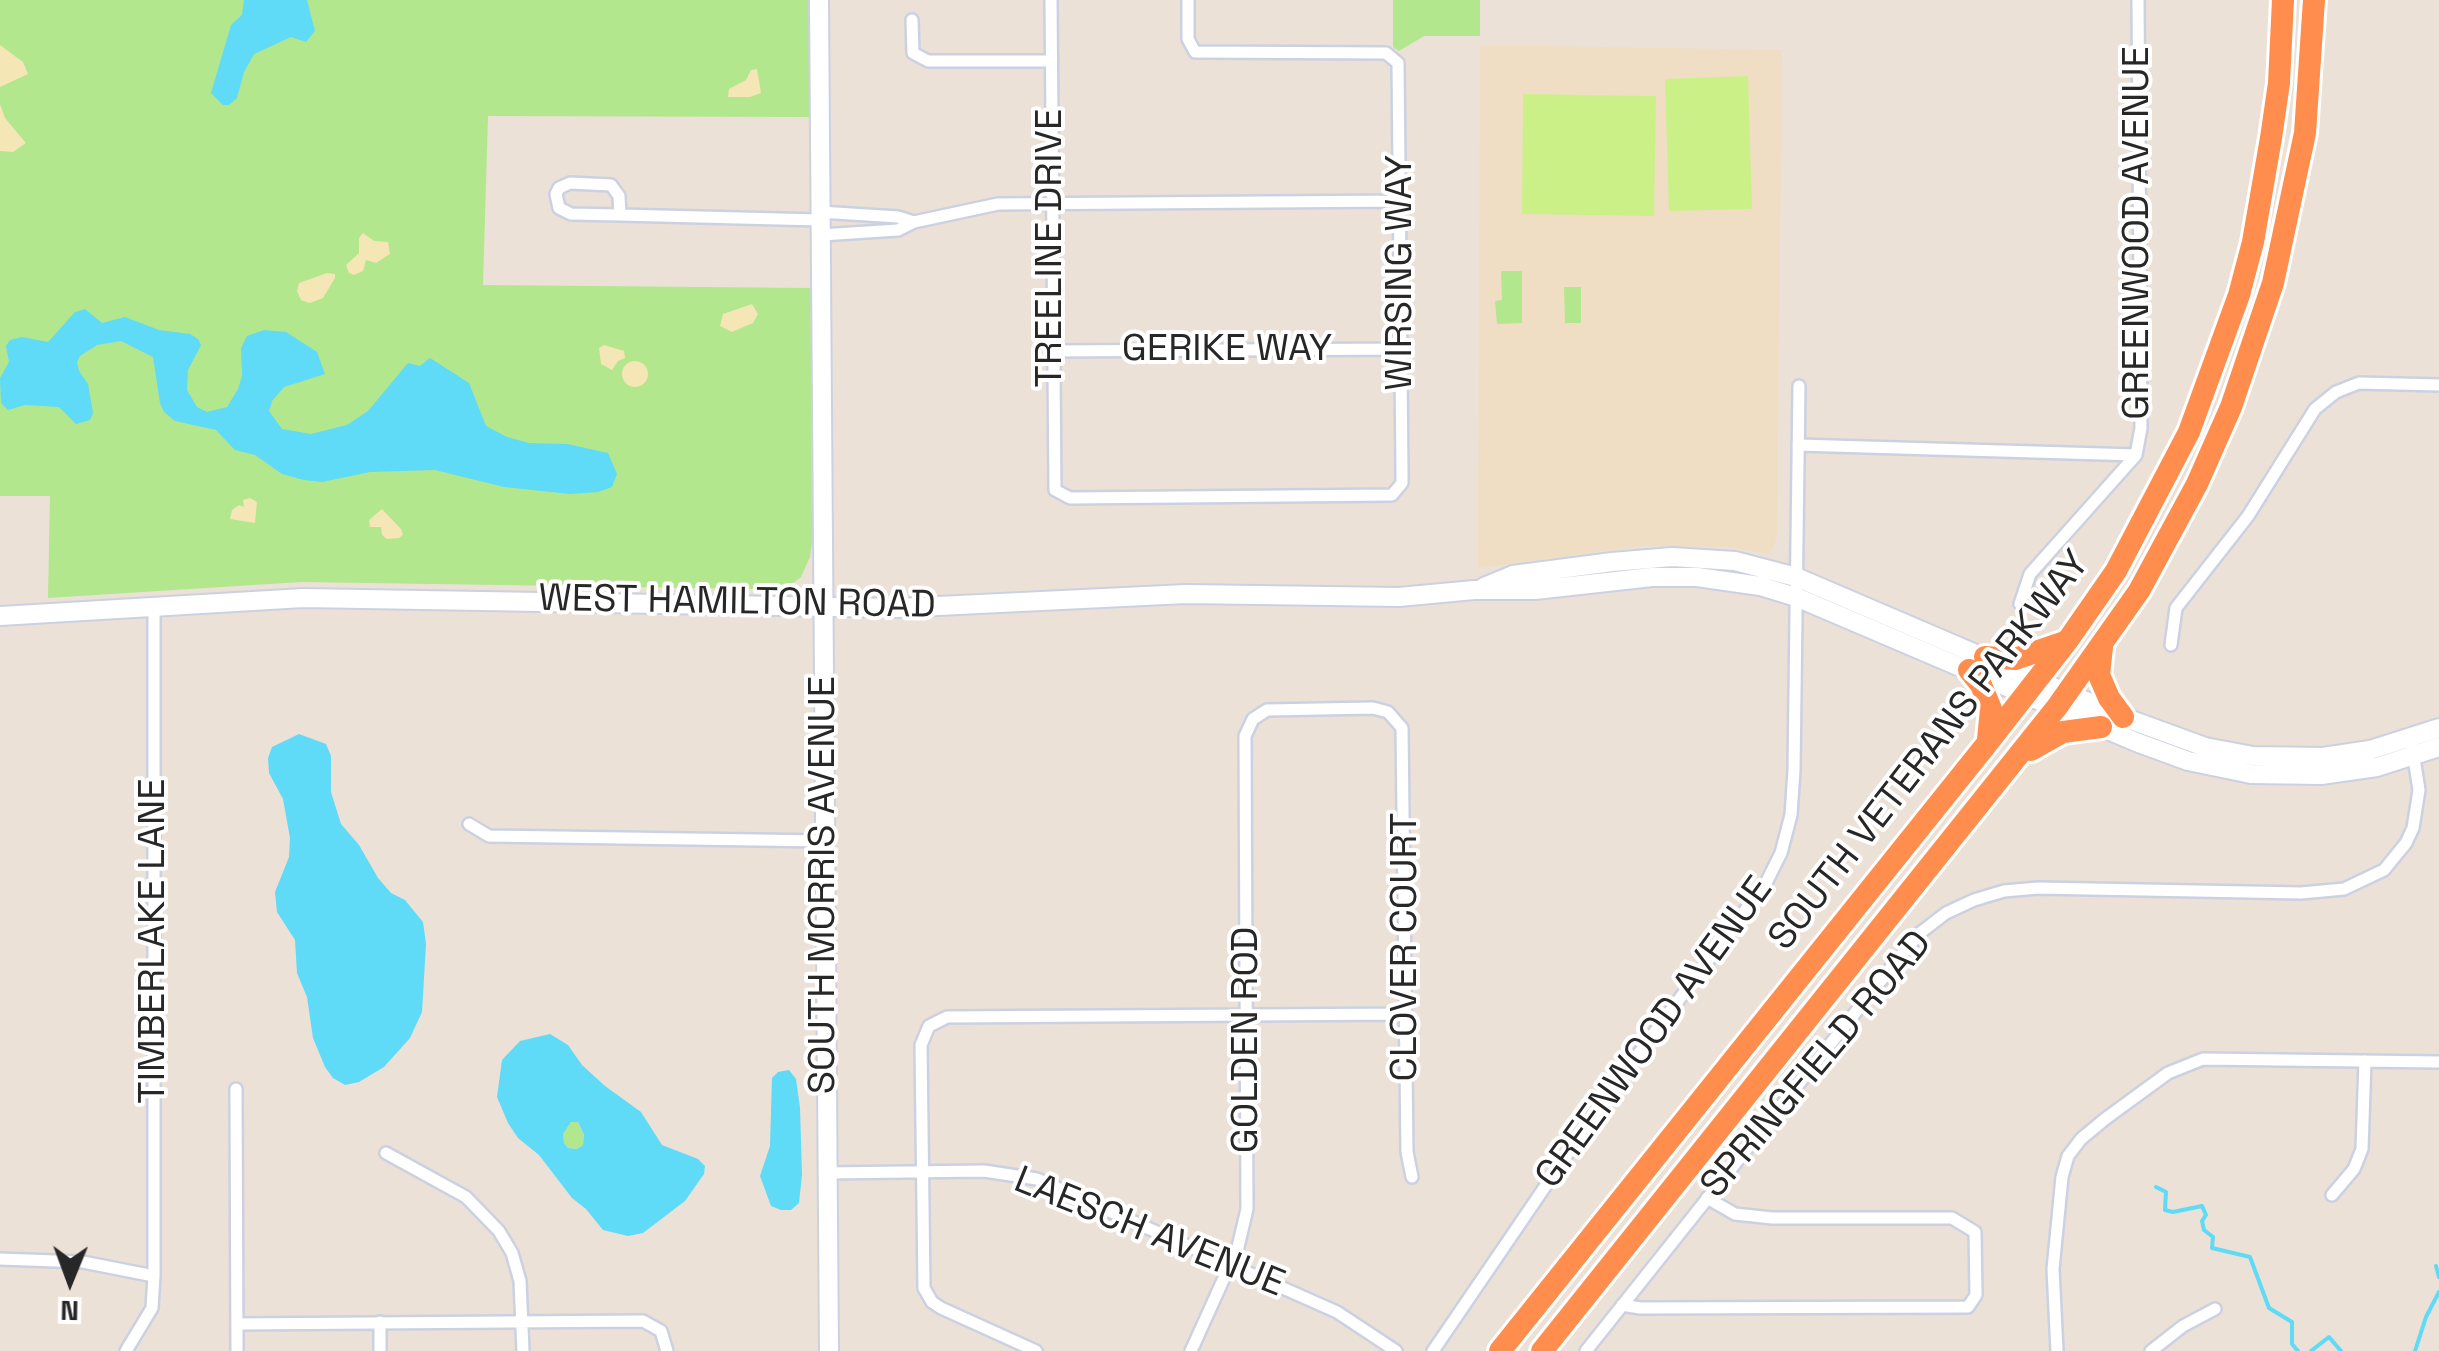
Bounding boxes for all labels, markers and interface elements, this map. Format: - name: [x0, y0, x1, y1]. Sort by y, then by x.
- street label: GREENWOOD AVENUE: [2115, 46, 2161, 420]
- street label: TREELINE DRIVE: [1028, 109, 1074, 387]
- street label: WIRSING WAY: [1378, 155, 1424, 391]
- street label: GERIKE WAY: [1122, 327, 1332, 373]
- street label: SOUTH VETERANS PARKWAY: [1760, 542, 2100, 960]
- street label: WEST HAMILTON ROAD: [538, 577, 936, 629]
- street label: SOUTH MORRIS AVENUE: [801, 676, 847, 1094]
- street label: TIMBERLAKE LANE: [131, 778, 177, 1104]
- street label: CLOVER COURT: [1383, 813, 1429, 1081]
- street label: GREENWOOD AVENUE: [1527, 868, 1783, 1198]
- street label: SPRINGFIELD ROAD: [1692, 922, 1942, 1208]
- street label: GOLDEN ROD: [1224, 927, 1270, 1153]
- street label: LAESCH AVENUE: [1007, 1158, 1291, 1308]
- north arrow: [20, 1231, 120, 1331]
- text: N: [60, 1293, 79, 1329]

